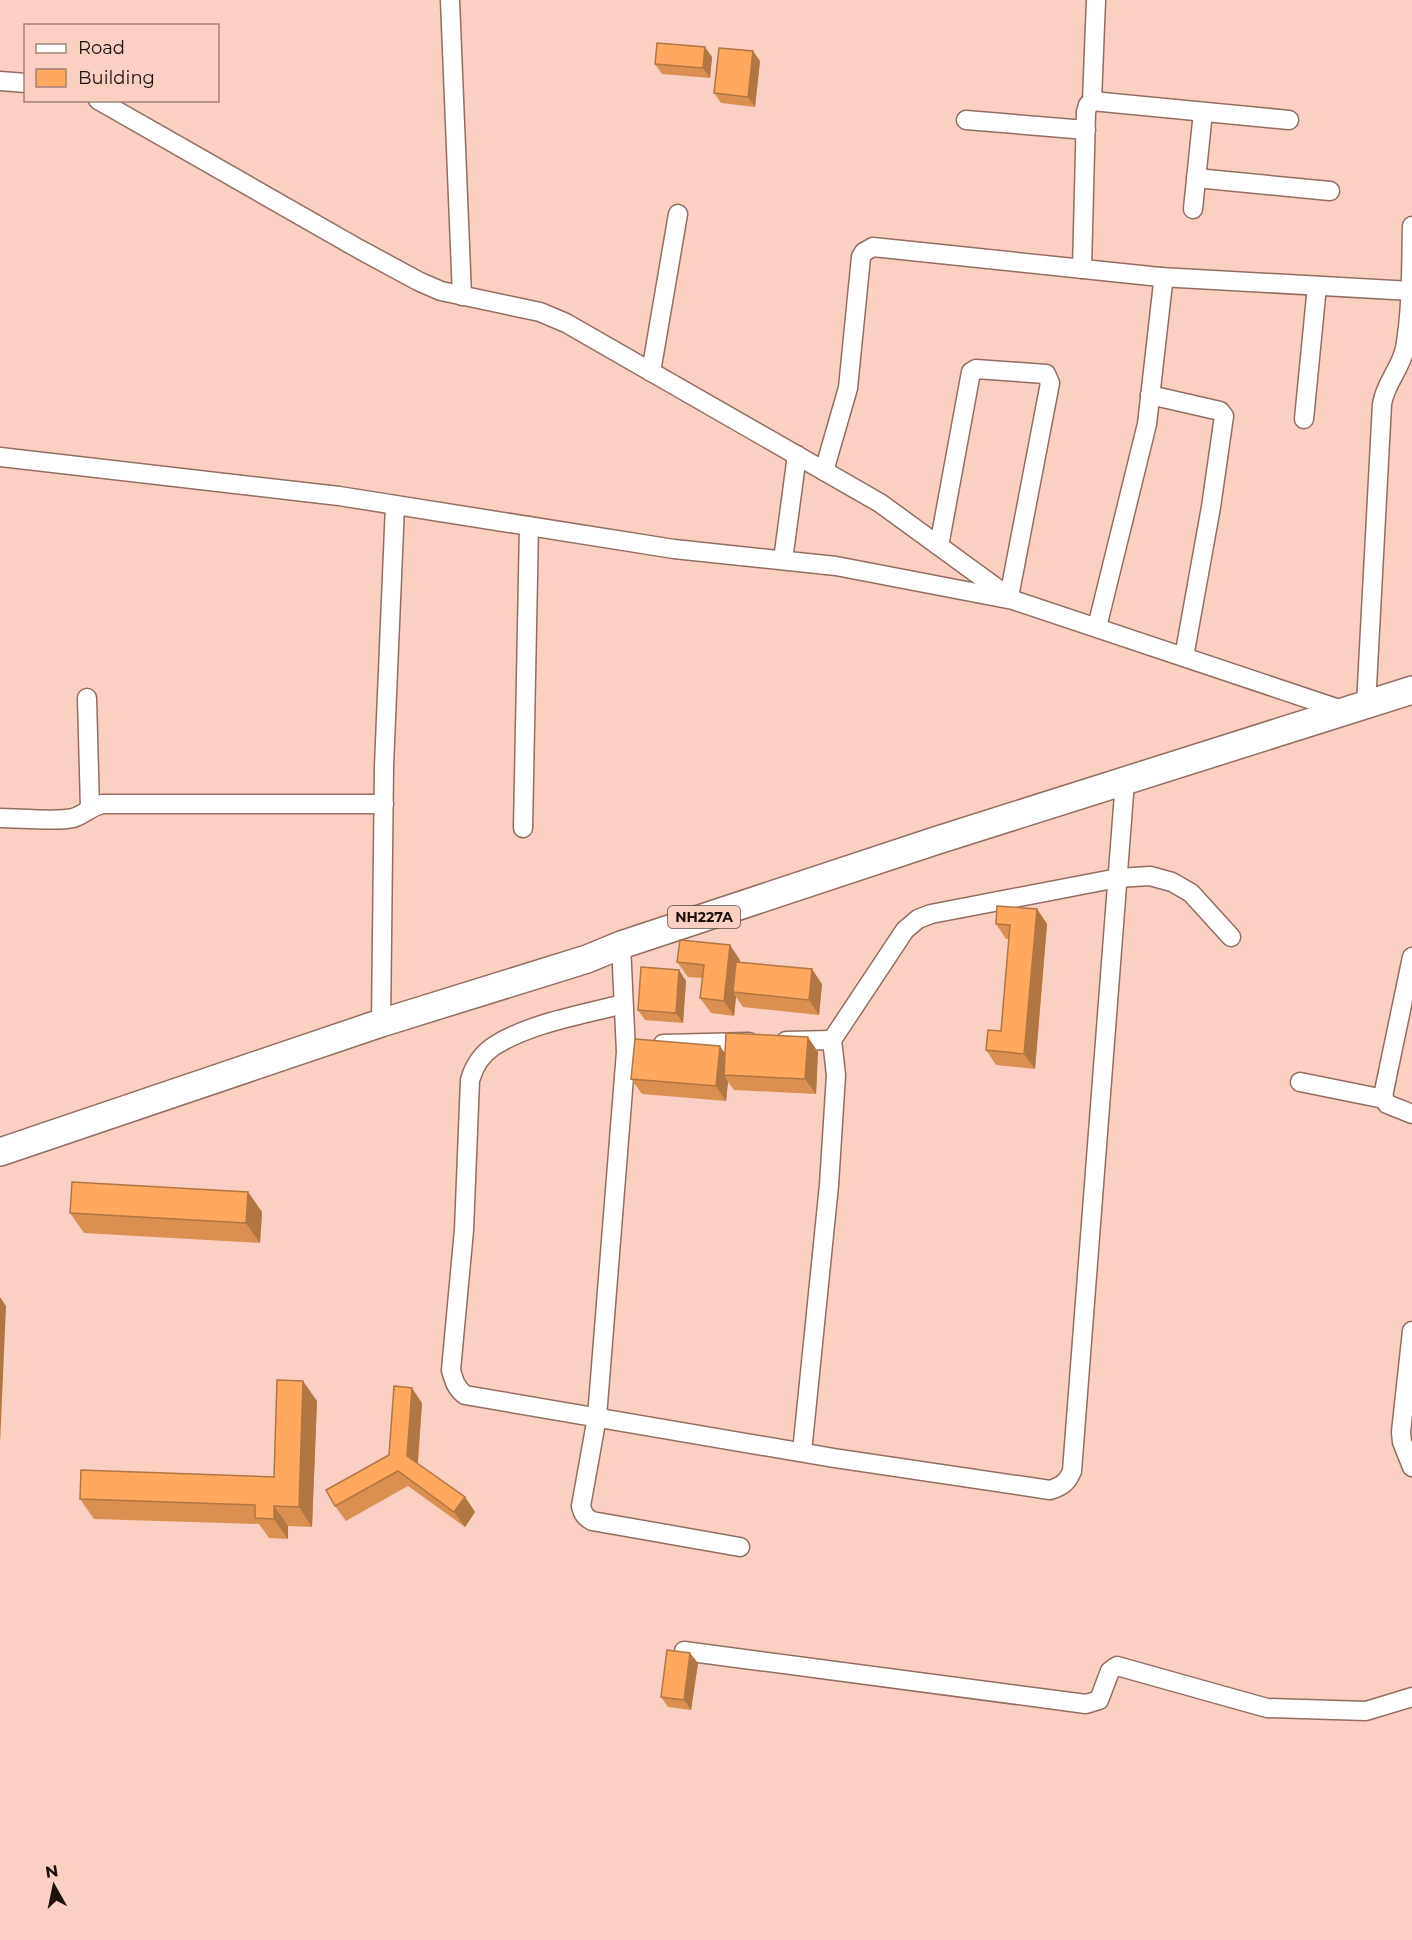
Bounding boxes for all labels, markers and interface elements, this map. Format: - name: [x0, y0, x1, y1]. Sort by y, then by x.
- legend: [24, 24, 219, 102]
- text: Road: [78, 37, 125, 59]
- text: Building: [78, 67, 155, 89]
- road number: NH227A: [668, 906, 740, 928]
- north arrow: [24, 1856, 84, 1916]
- text: N: [44, 1861, 60, 1882]

